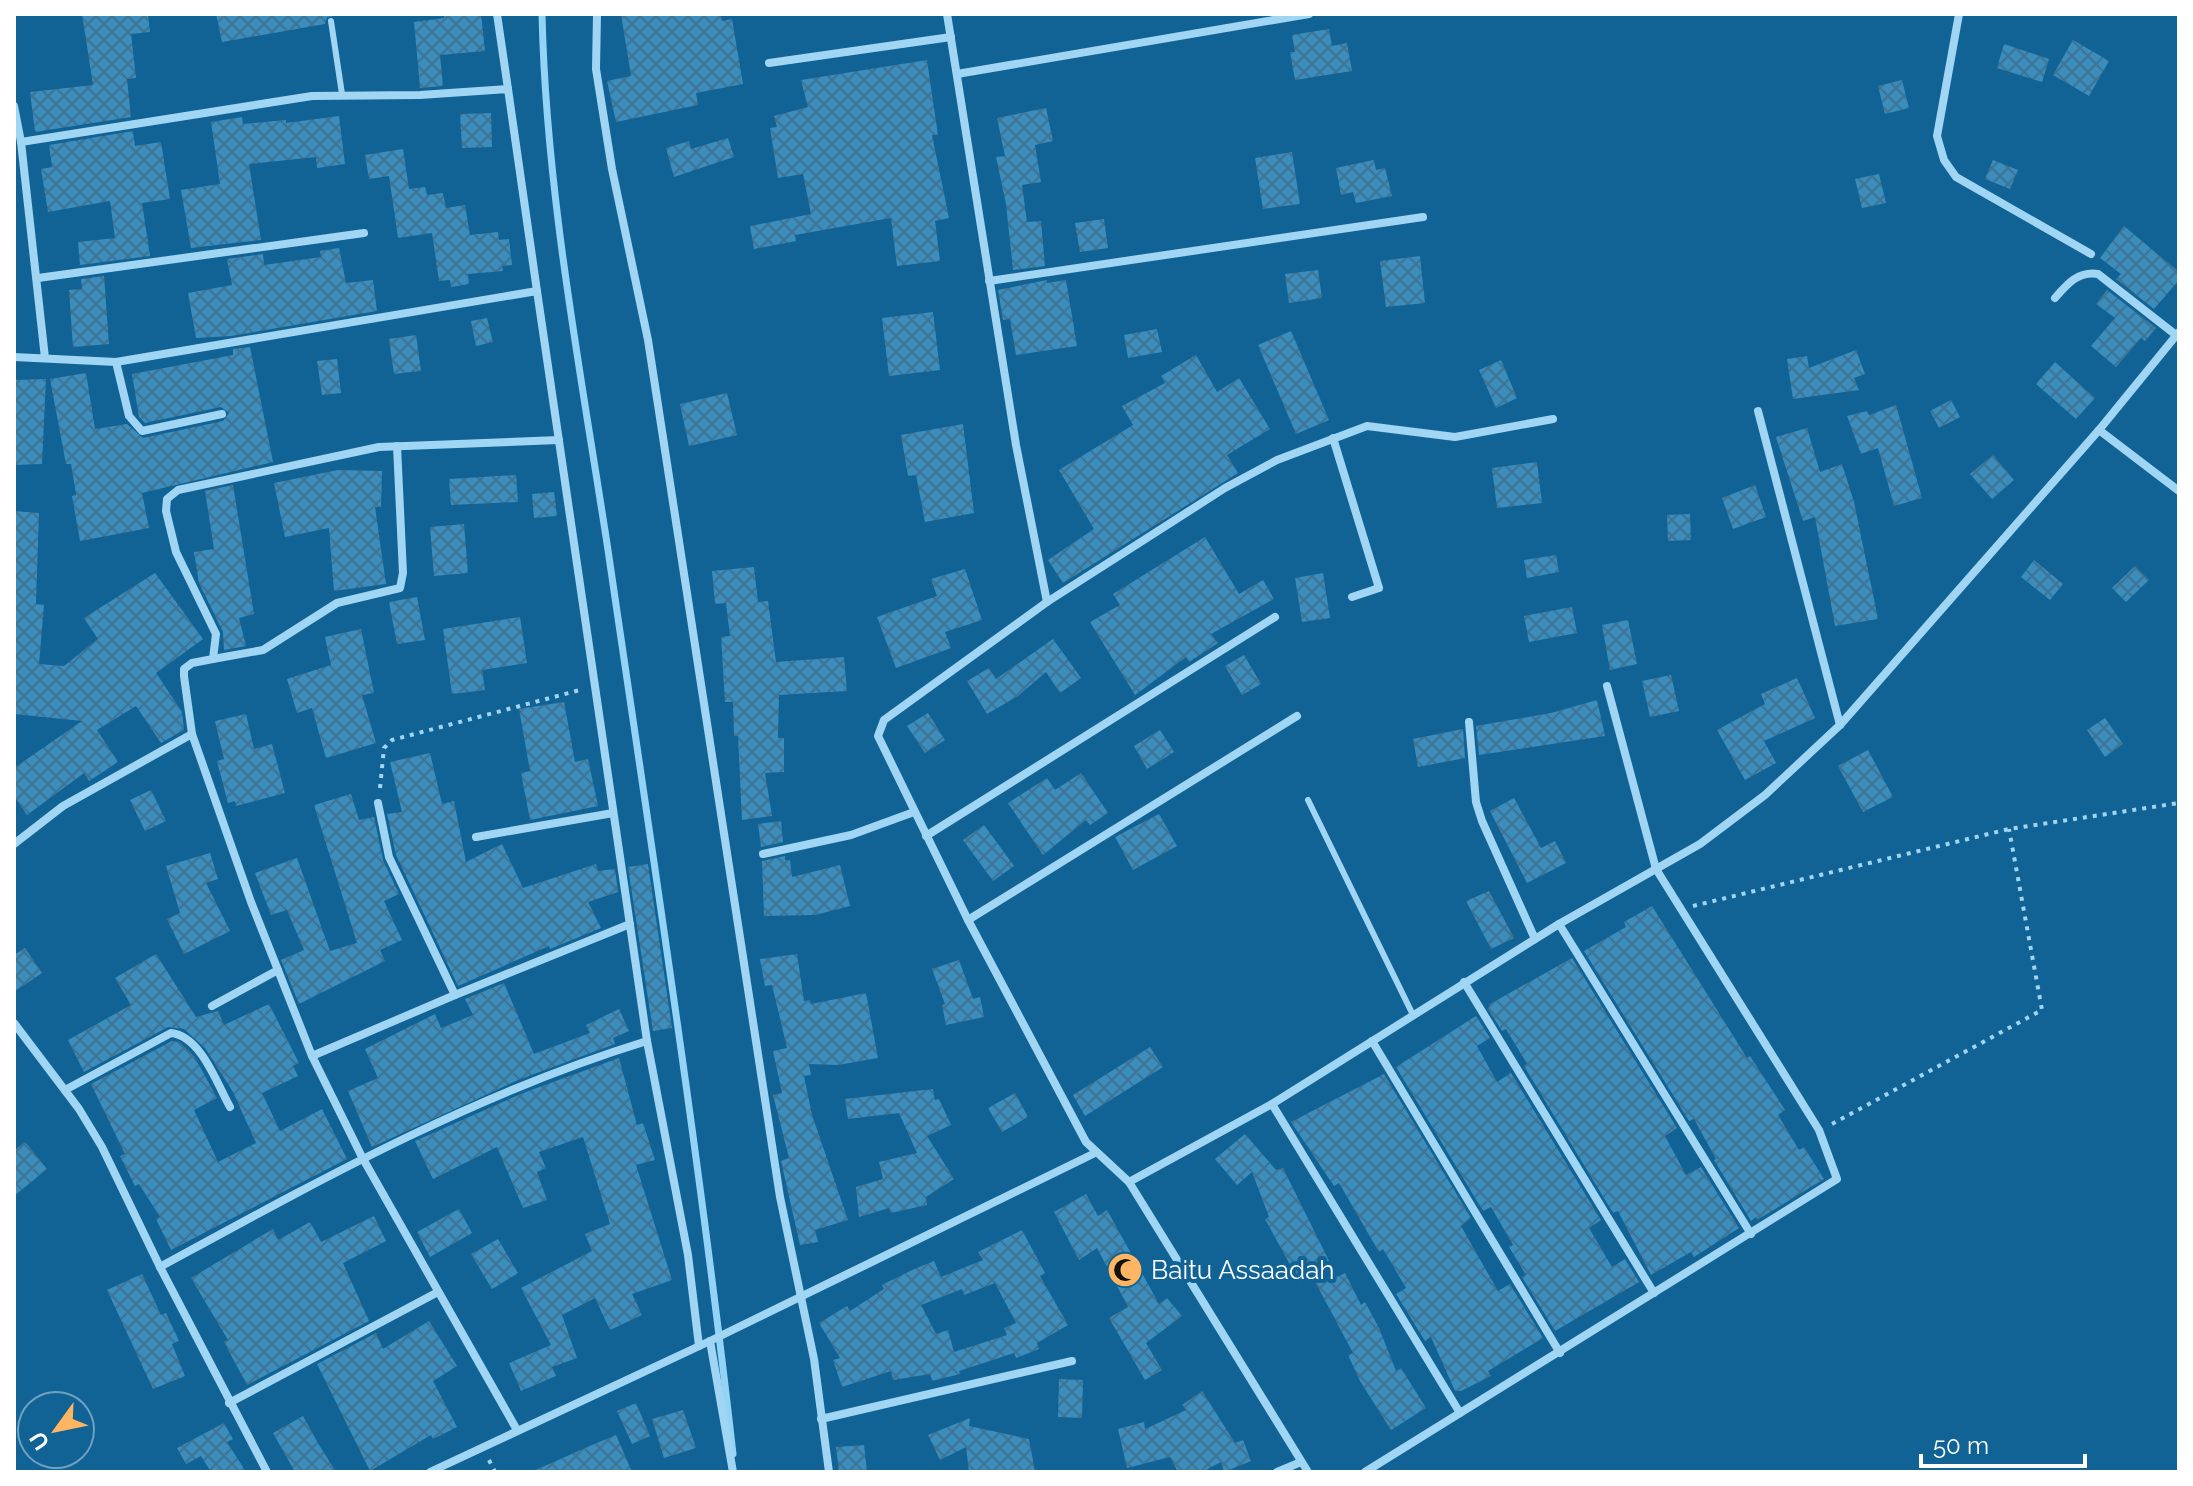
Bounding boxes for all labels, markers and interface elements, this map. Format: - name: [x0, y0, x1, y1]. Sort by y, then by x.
- mosque icon: Baitu Assaadah: [1106, 1251, 1144, 1289]
- place label: Baitu Assaadah: [1151, 1255, 1334, 1285]
- north arrow: [16, 1390, 96, 1470]
- scale bar: [1921, 1418, 2085, 1468]
- text: U: [24, 1427, 55, 1455]
- text: 50 m: [1933, 1431, 1989, 1460]

